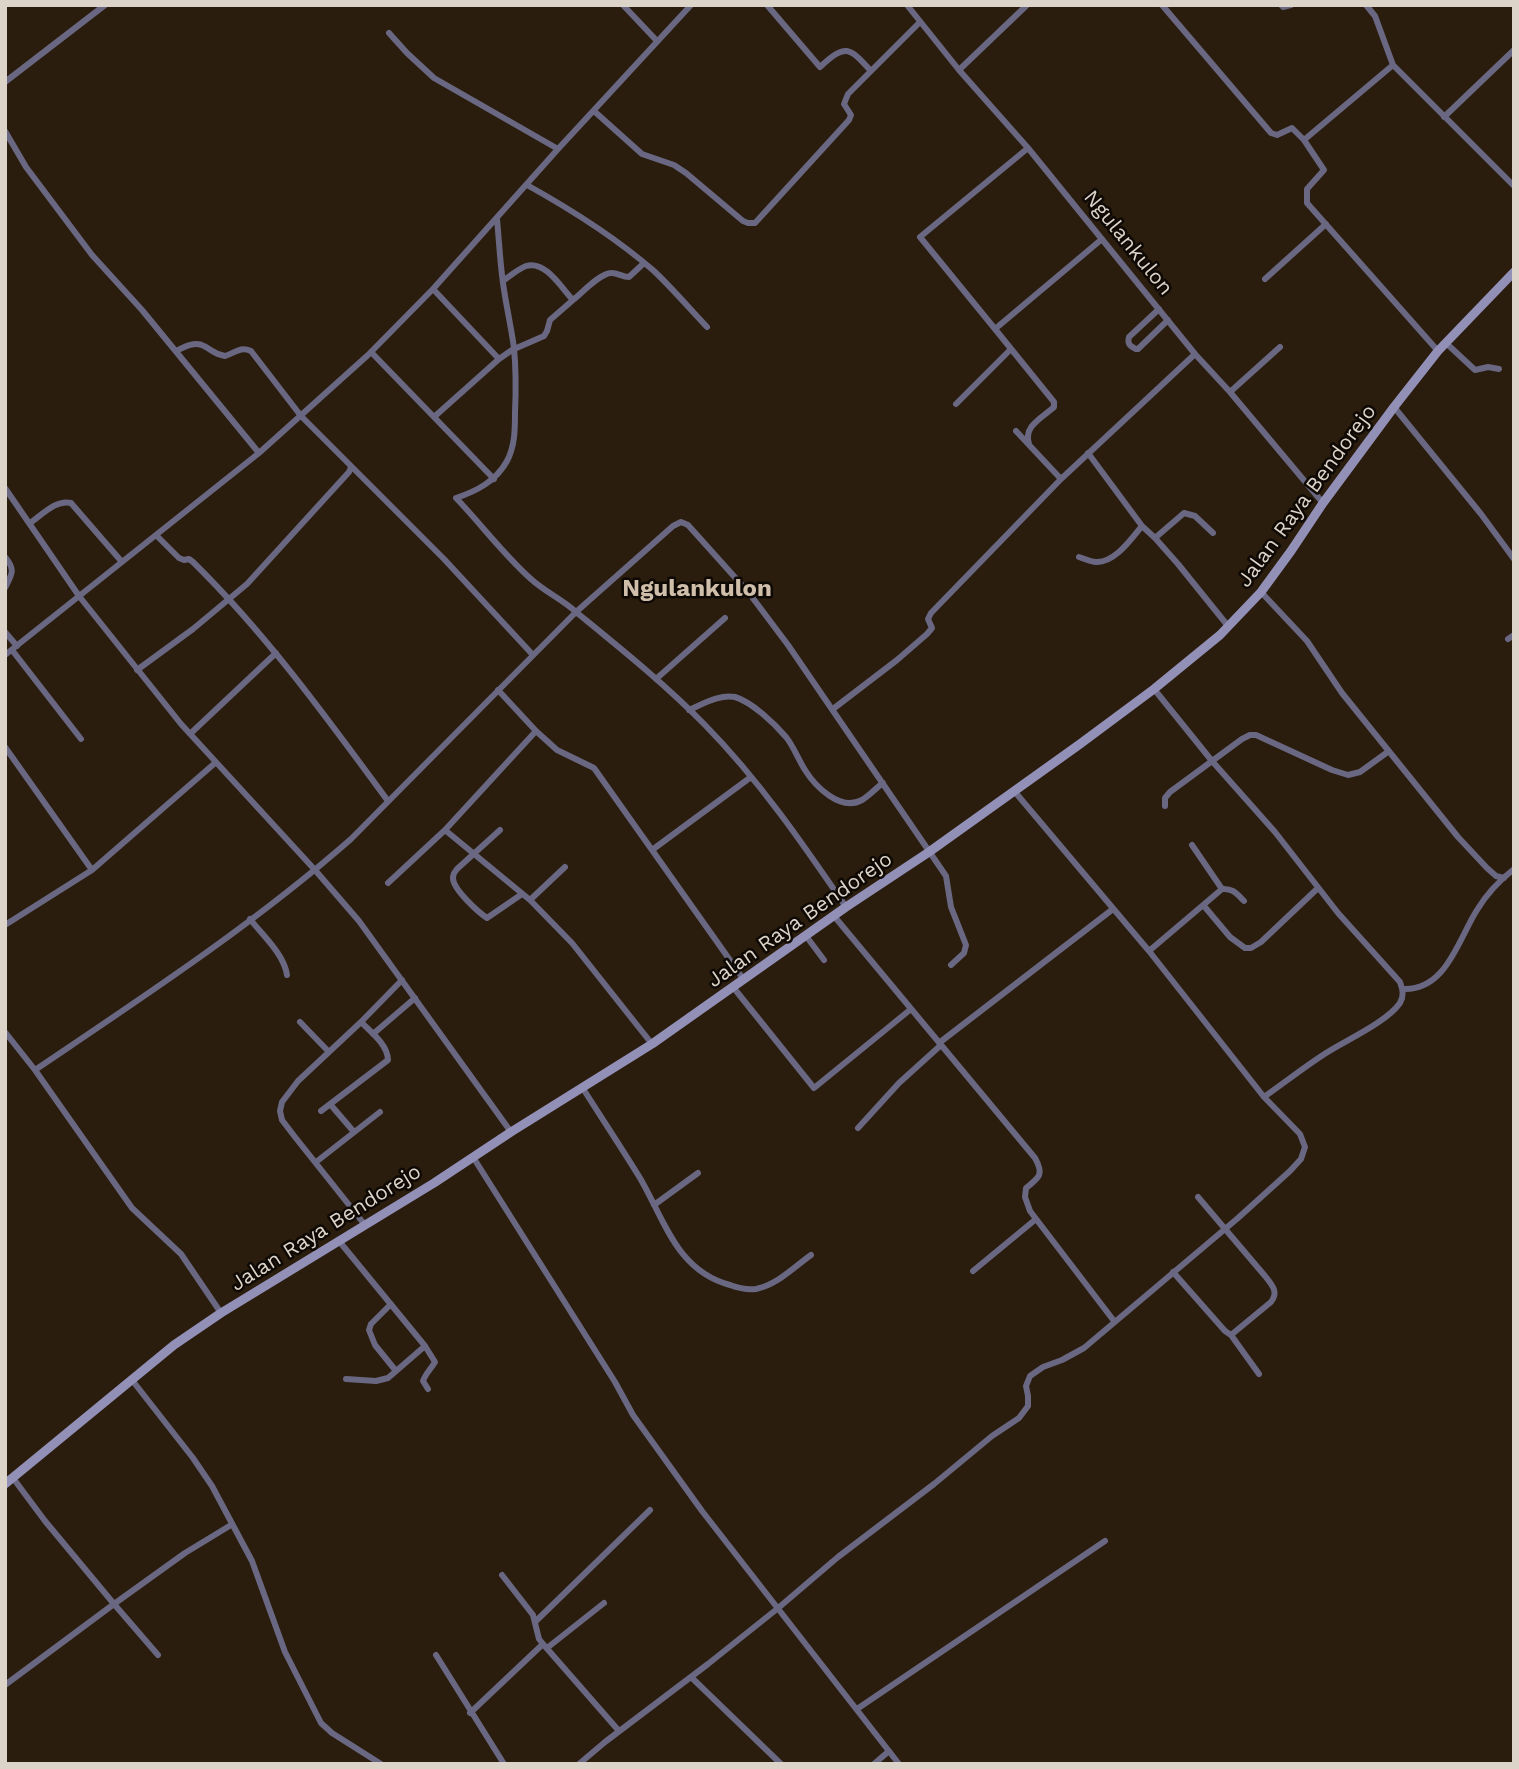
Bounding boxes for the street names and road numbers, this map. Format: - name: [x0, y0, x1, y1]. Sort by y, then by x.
- street label: Ngulankulon: [1078, 186, 1178, 300]
- street label: Jalan Raya Bendorejo: [1232, 400, 1382, 592]
- street label: Jalan Raya Bendorejo: [703, 847, 897, 993]
- street label: Jalan Raya Bendorejo: [226, 1159, 426, 1297]

